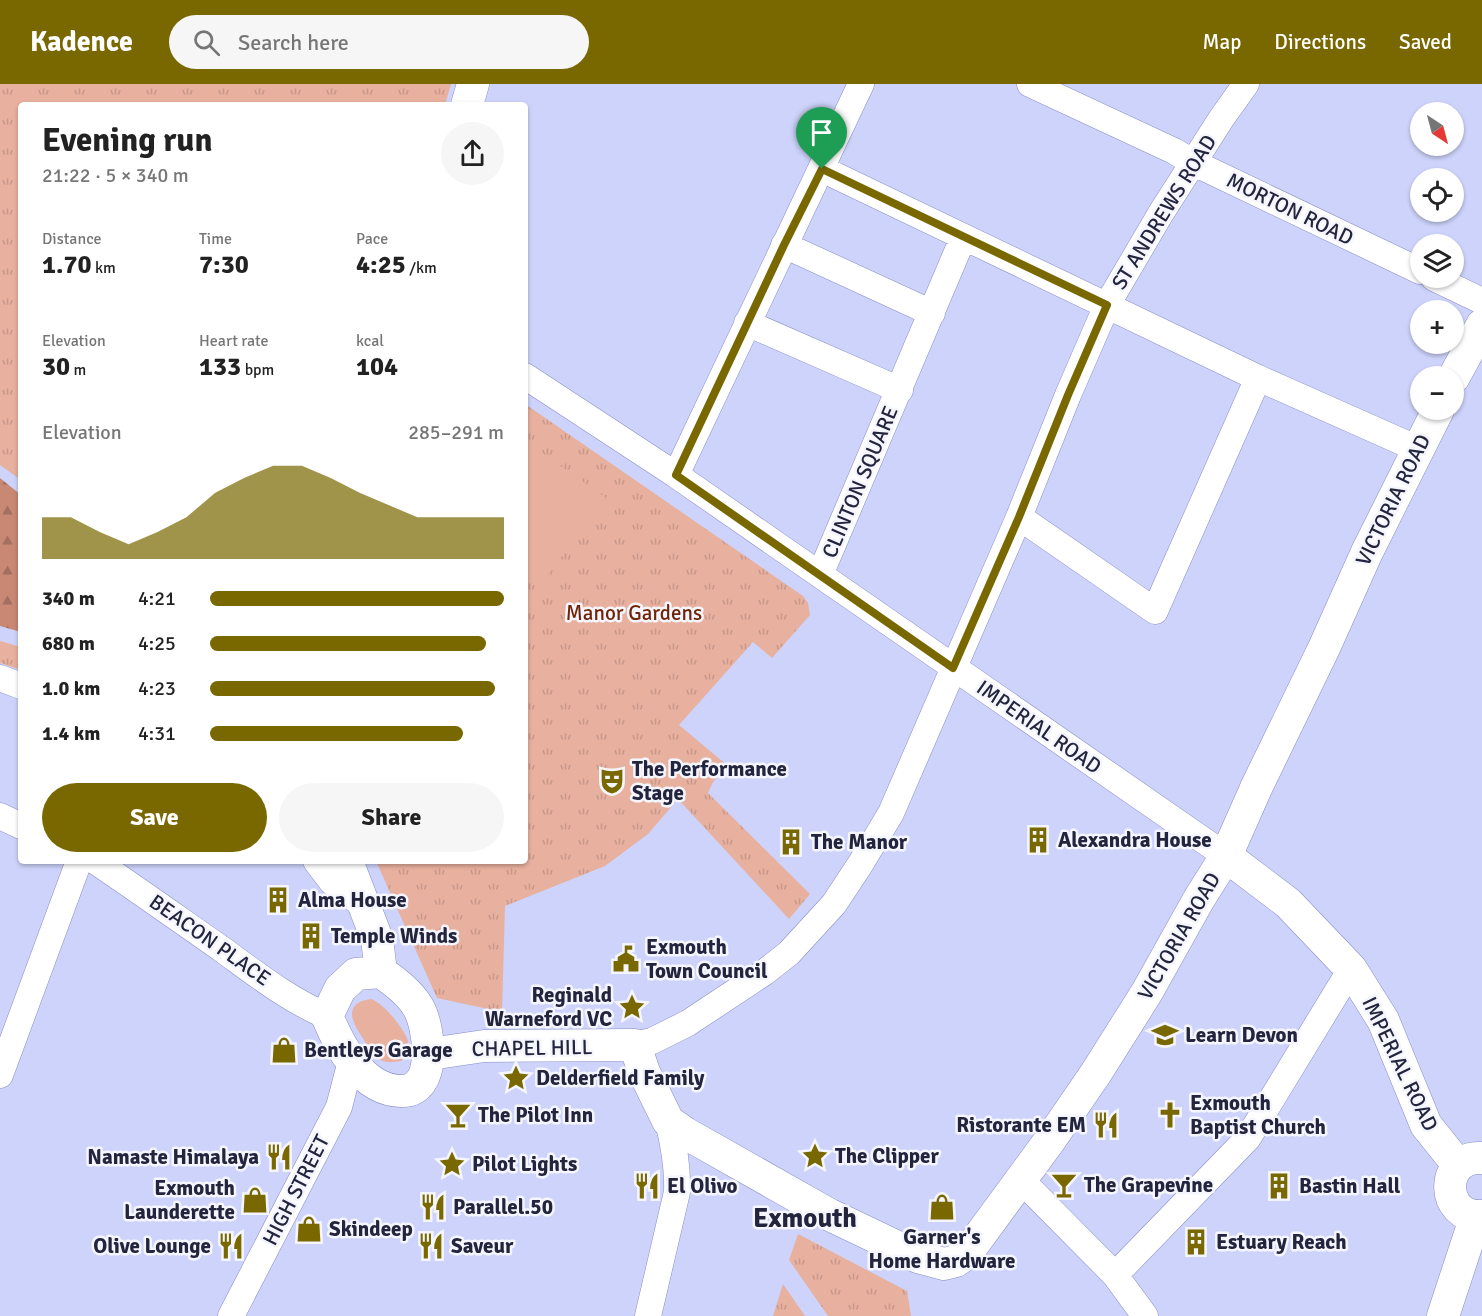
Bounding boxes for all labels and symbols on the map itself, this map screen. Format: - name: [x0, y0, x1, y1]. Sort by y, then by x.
- north arrow: [1410, 102, 1464, 156]
- pin: [796, 107, 847, 169]
- street label: ST ANDREWS ROAD: [1106, 130, 1222, 294]
- street label: MORTON ROAD: [1222, 167, 1358, 251]
- street label: CLINTON SQUARE: [816, 402, 904, 562]
- street label: VICTORIA ROAD: [1350, 430, 1436, 570]
- park label: Manor Gardens: [566, 600, 702, 626]
- street label: IMPERIAL ROAD: [972, 674, 1106, 780]
- place label: The Performance Stage: [632, 756, 787, 806]
- theatre icon: The Performance Stage: [597, 766, 627, 796]
- building icon: Alexandra House: [1023, 825, 1053, 855]
- building icon: The Manor: [776, 827, 806, 857]
- place label: Alexandra House: [1058, 827, 1212, 853]
- place label: The Manor: [811, 829, 908, 855]
- street label: VICTORIA ROAD: [1132, 868, 1226, 1004]
- building icon: Alma House: [263, 885, 293, 915]
- place label: Alma House: [298, 887, 407, 913]
- street label: BEACON PLACE: [144, 889, 276, 991]
- building icon: Temple Winds: [296, 921, 326, 951]
- place label: Temple Winds: [331, 923, 457, 949]
- place label: Exmouth Town Council: [646, 934, 768, 984]
- public building icon: Exmouth Town Council: [611, 944, 641, 974]
- place label: Reginald Warneford VC: [485, 982, 612, 1032]
- place icon: Reginald Warneford VC: [617, 992, 647, 1022]
- street label: IMPERIAL ROAD: [1356, 993, 1444, 1135]
- school or university icon: Learn Devon: [1150, 1020, 1180, 1050]
- place label: Learn Devon: [1185, 1022, 1298, 1048]
- street label: CHAPEL HILL: [471, 1034, 593, 1062]
- shop icon: Bentleys Garage: [269, 1035, 299, 1065]
- place label: Bentleys Garage: [304, 1037, 453, 1063]
- place icon: Delderfield Family: [501, 1063, 531, 1093]
- place label: Delderfield Family: [536, 1065, 705, 1091]
- place label: Exmouth Baptist Church: [1190, 1090, 1326, 1140]
- bar icon: The Pilot Inn: [443, 1100, 473, 1130]
- church icon: Exmouth Baptist Church: [1155, 1100, 1185, 1130]
- place label: The Pilot Inn: [478, 1102, 593, 1128]
- restaurant icon: Ristorante EM: [1091, 1110, 1121, 1140]
- place label: Ristorante EM: [956, 1112, 1086, 1138]
- street label: HIGH STREET: [257, 1130, 335, 1250]
- place icon: The Clipper: [800, 1141, 830, 1171]
- restaurant icon: Namaste Himalaya: [264, 1142, 294, 1172]
- place label: The Clipper: [835, 1143, 940, 1169]
- place label: Namaste Himalaya: [87, 1144, 259, 1170]
- place icon: Pilot Lights: [437, 1149, 467, 1179]
- place label: Pilot Lights: [472, 1151, 577, 1177]
- bar icon: The Grapevine: [1049, 1170, 1079, 1200]
- restaurant icon: El Olivo: [632, 1171, 662, 1201]
- building icon: Bastin Hall: [1264, 1171, 1294, 1201]
- place label: The Grapevine: [1084, 1172, 1213, 1198]
- place label: El Olivo: [667, 1173, 738, 1199]
- place label: Bastin Hall: [1299, 1173, 1401, 1199]
- place label: Exmouth Launderette: [124, 1175, 235, 1225]
- shop icon: Exmouth Launderette: [240, 1185, 270, 1215]
- restaurant icon: Parallel.50: [418, 1192, 448, 1222]
- shop icon: Garner's Home Hardware: [927, 1192, 957, 1222]
- place label: Parallel.50: [453, 1194, 553, 1220]
- district label: Exmouth: [753, 1202, 857, 1235]
- shop icon: Skindeep: [294, 1214, 324, 1244]
- place label: Skindeep: [329, 1216, 413, 1242]
- place label: Garner's Home Hardware: [869, 1224, 1016, 1274]
- building icon: Estuary Reach: [1181, 1227, 1211, 1257]
- place label: Estuary Reach: [1216, 1229, 1347, 1255]
- restaurant icon: Olive Lounge: [216, 1231, 246, 1261]
- restaurant icon: Saveur: [416, 1231, 446, 1261]
- place label: Olive Lounge: [93, 1233, 211, 1259]
- place label: Saveur: [451, 1233, 514, 1259]

